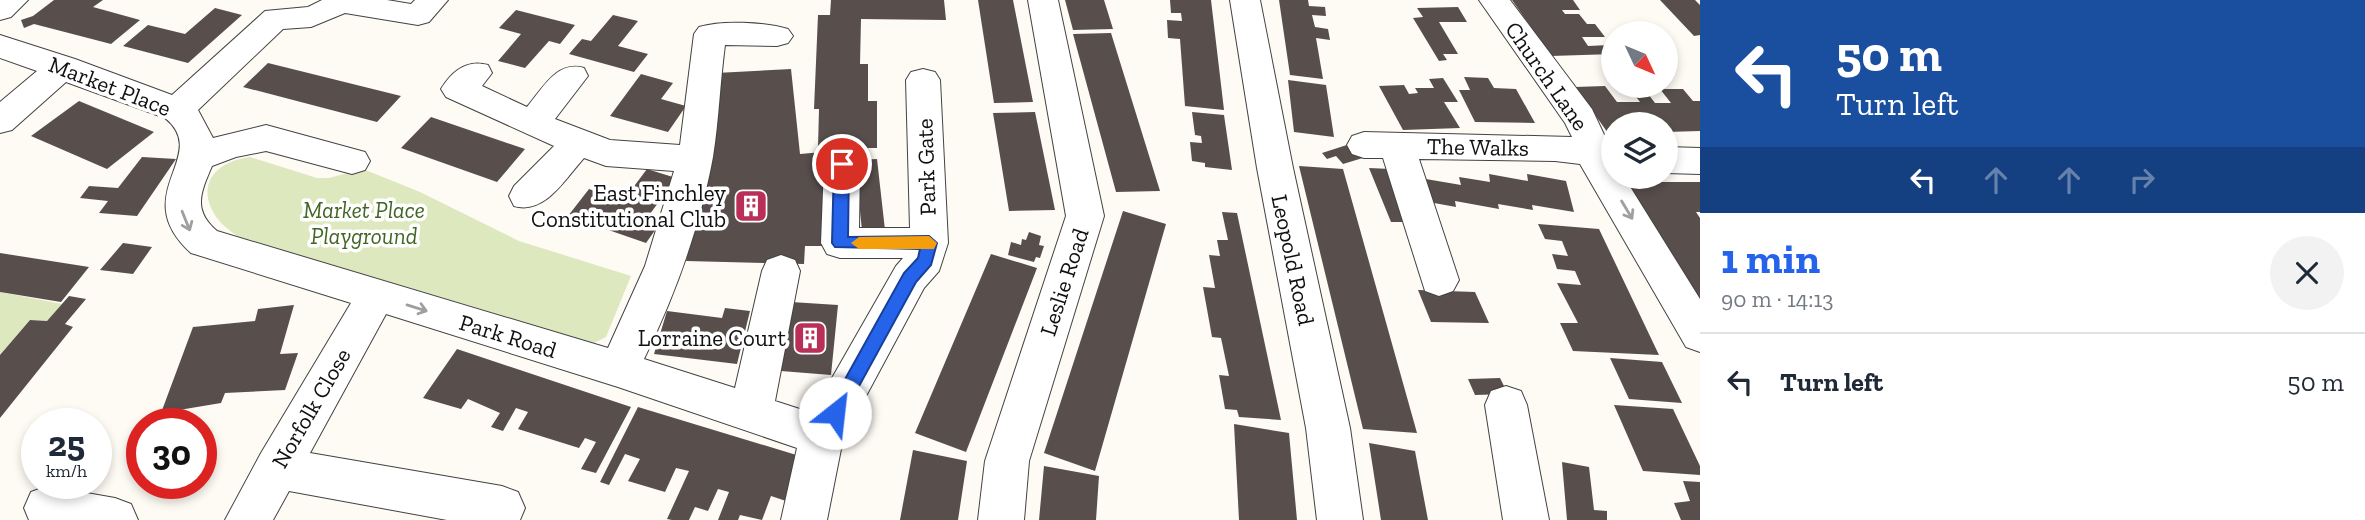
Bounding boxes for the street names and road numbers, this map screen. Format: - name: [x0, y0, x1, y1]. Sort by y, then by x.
- street label: Church Lane: [1499, 16, 1595, 136]
- street label: Market Place: [45, 50, 175, 122]
- street label: Park Gate: [910, 118, 942, 216]
- street label: The Walks: [1427, 132, 1529, 162]
- street label: Leopold Road: [1265, 192, 1321, 328]
- street label: Leslie Road: [1033, 224, 1095, 339]
- street label: Park Road: [456, 308, 560, 364]
- street label: Norfolk Close: [265, 343, 357, 473]

